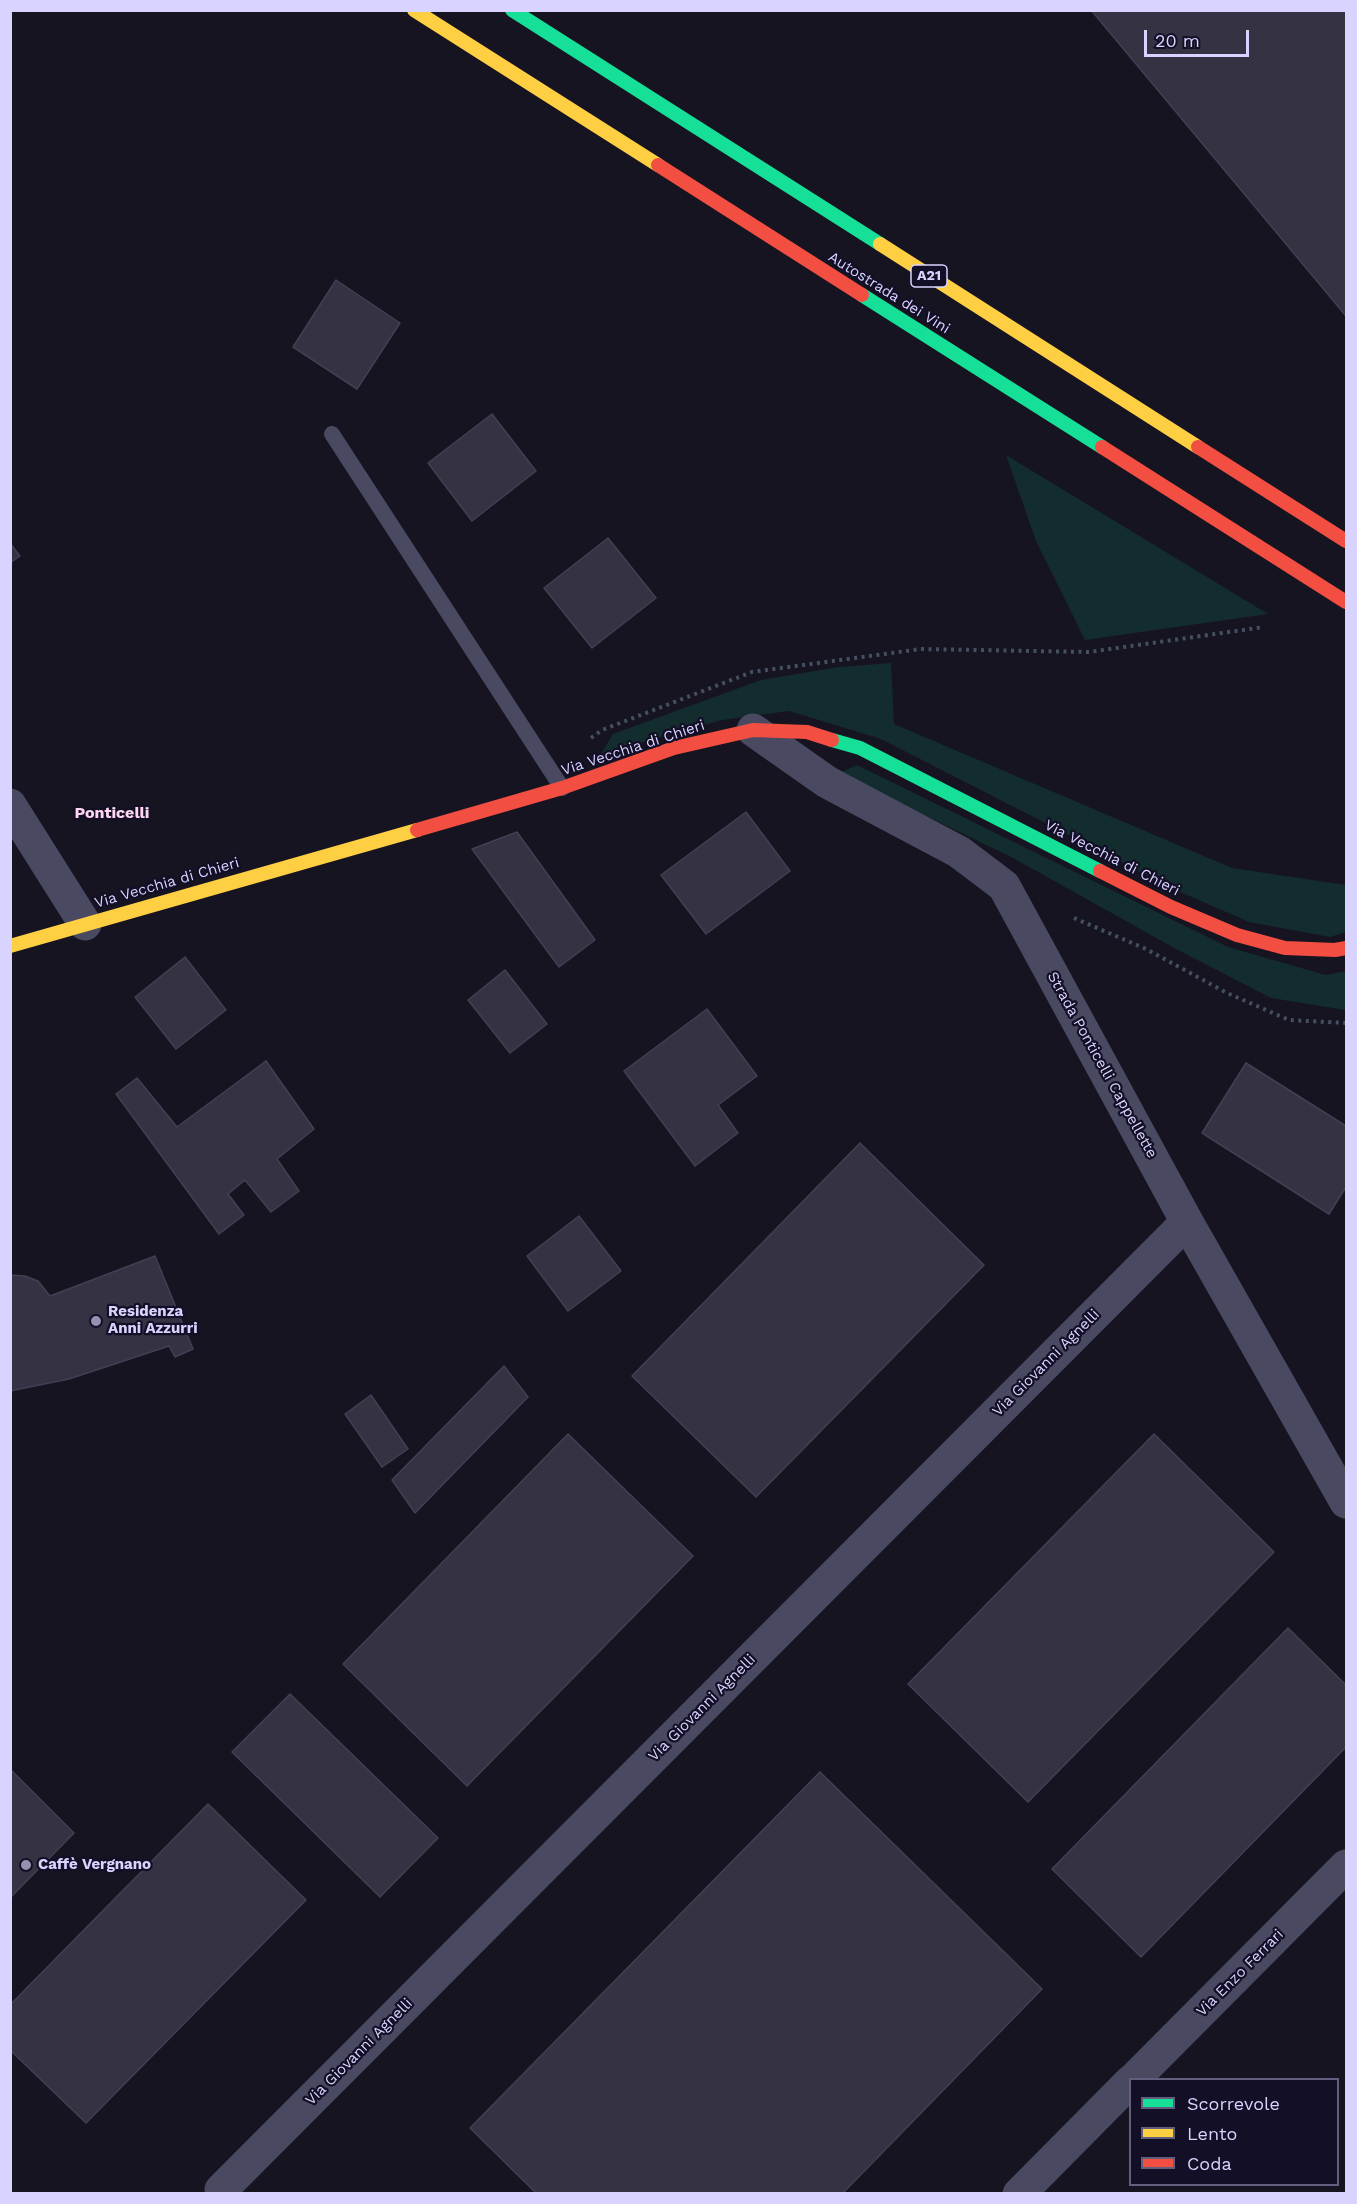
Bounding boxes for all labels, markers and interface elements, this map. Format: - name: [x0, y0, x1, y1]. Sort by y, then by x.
- scale bar: [1147, 18, 1252, 56]
- text: 20 m: [1155, 30, 1200, 51]
- street label: Autostrada dei Vini: [825, 248, 953, 338]
- road number: A21: [911, 265, 947, 287]
- street label: Via Vecchia di Chieri: [559, 716, 707, 780]
- district label: Ponticelli: [74, 803, 150, 823]
- street label: Via Vecchia di Chieri: [1041, 816, 1183, 900]
- street label: Via Vecchia di Chieri: [93, 854, 241, 912]
- street label: Strada Ponticelli Cappellette: [1043, 969, 1161, 1161]
- place label: Residenza Anni Azzurri: [108, 1303, 198, 1338]
- street label: Via Giovanni Agnelli: [989, 1306, 1103, 1420]
- marker: Residenza Anni Azzurri: [89, 1314, 103, 1328]
- street label: Via Giovanni Agnelli: [645, 1651, 759, 1765]
- place label: Caffè Vergnano: [38, 1856, 151, 1874]
- marker: Caffè Vergnano: [19, 1858, 33, 1872]
- street label: Via Enzo Ferrari: [1193, 1926, 1287, 2020]
- street label: Via Giovanni Agnelli: [302, 1995, 416, 2109]
- legend: [1129, 2078, 1339, 2186]
- text: Scorrevole: [1187, 2093, 1280, 2114]
- text: Lento: [1187, 2123, 1237, 2144]
- text: Coda: [1187, 2153, 1232, 2174]

